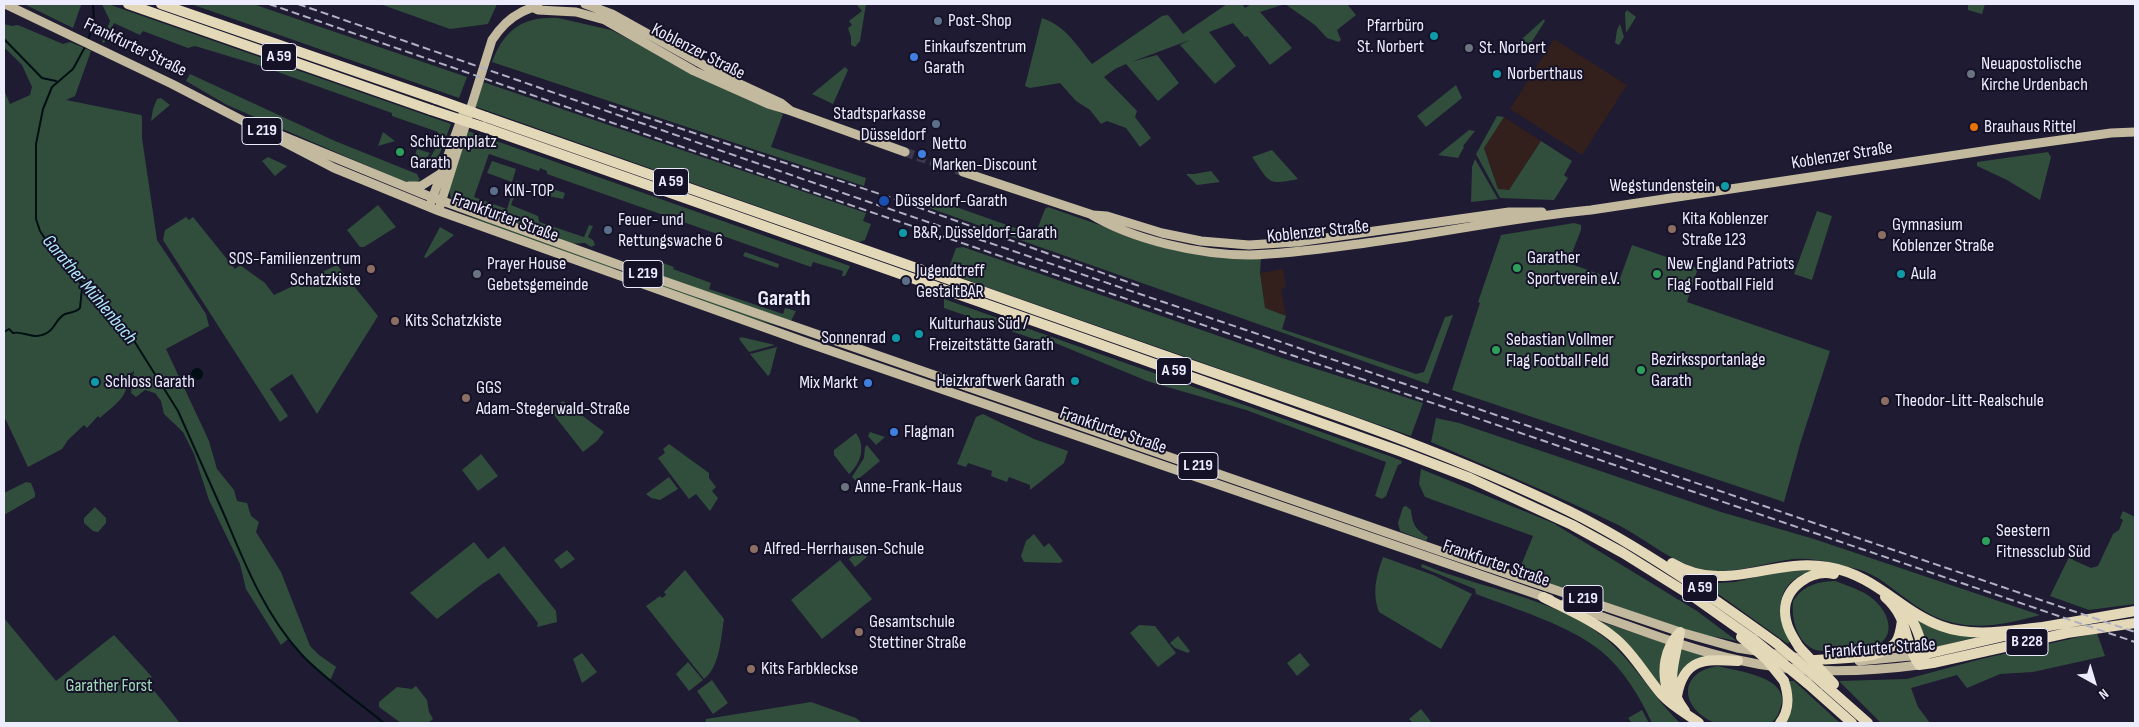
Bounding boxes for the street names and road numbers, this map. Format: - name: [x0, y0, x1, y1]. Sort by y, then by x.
- street label: Frankfurter Straße: [80, 14, 190, 82]
- street label: Koblenzer Straße: [648, 19, 748, 85]
- road number: A 59: [262, 44, 296, 70]
- road number: L 219: [242, 118, 282, 144]
- street label: Koblenzer Straße: [1790, 137, 1894, 175]
- road number: A 59: [654, 168, 688, 196]
- street label: Frankfurter Straße: [449, 189, 561, 247]
- street label: Koblenzer Straße: [1266, 216, 1370, 248]
- road number: L 219: [623, 260, 663, 288]
- road number: A 59: [1156, 358, 1192, 384]
- street label: Frankfurter Straße: [1057, 403, 1169, 459]
- road number: L 219: [1178, 452, 1218, 480]
- street label: Frankfurter Straße: [1440, 536, 1552, 592]
- road number: A 59: [1682, 574, 1718, 602]
- road number: L 219: [1563, 586, 1603, 612]
- road number: B 228: [2006, 628, 2048, 656]
- street label: Frankfurter Straße: [1824, 634, 1936, 664]

